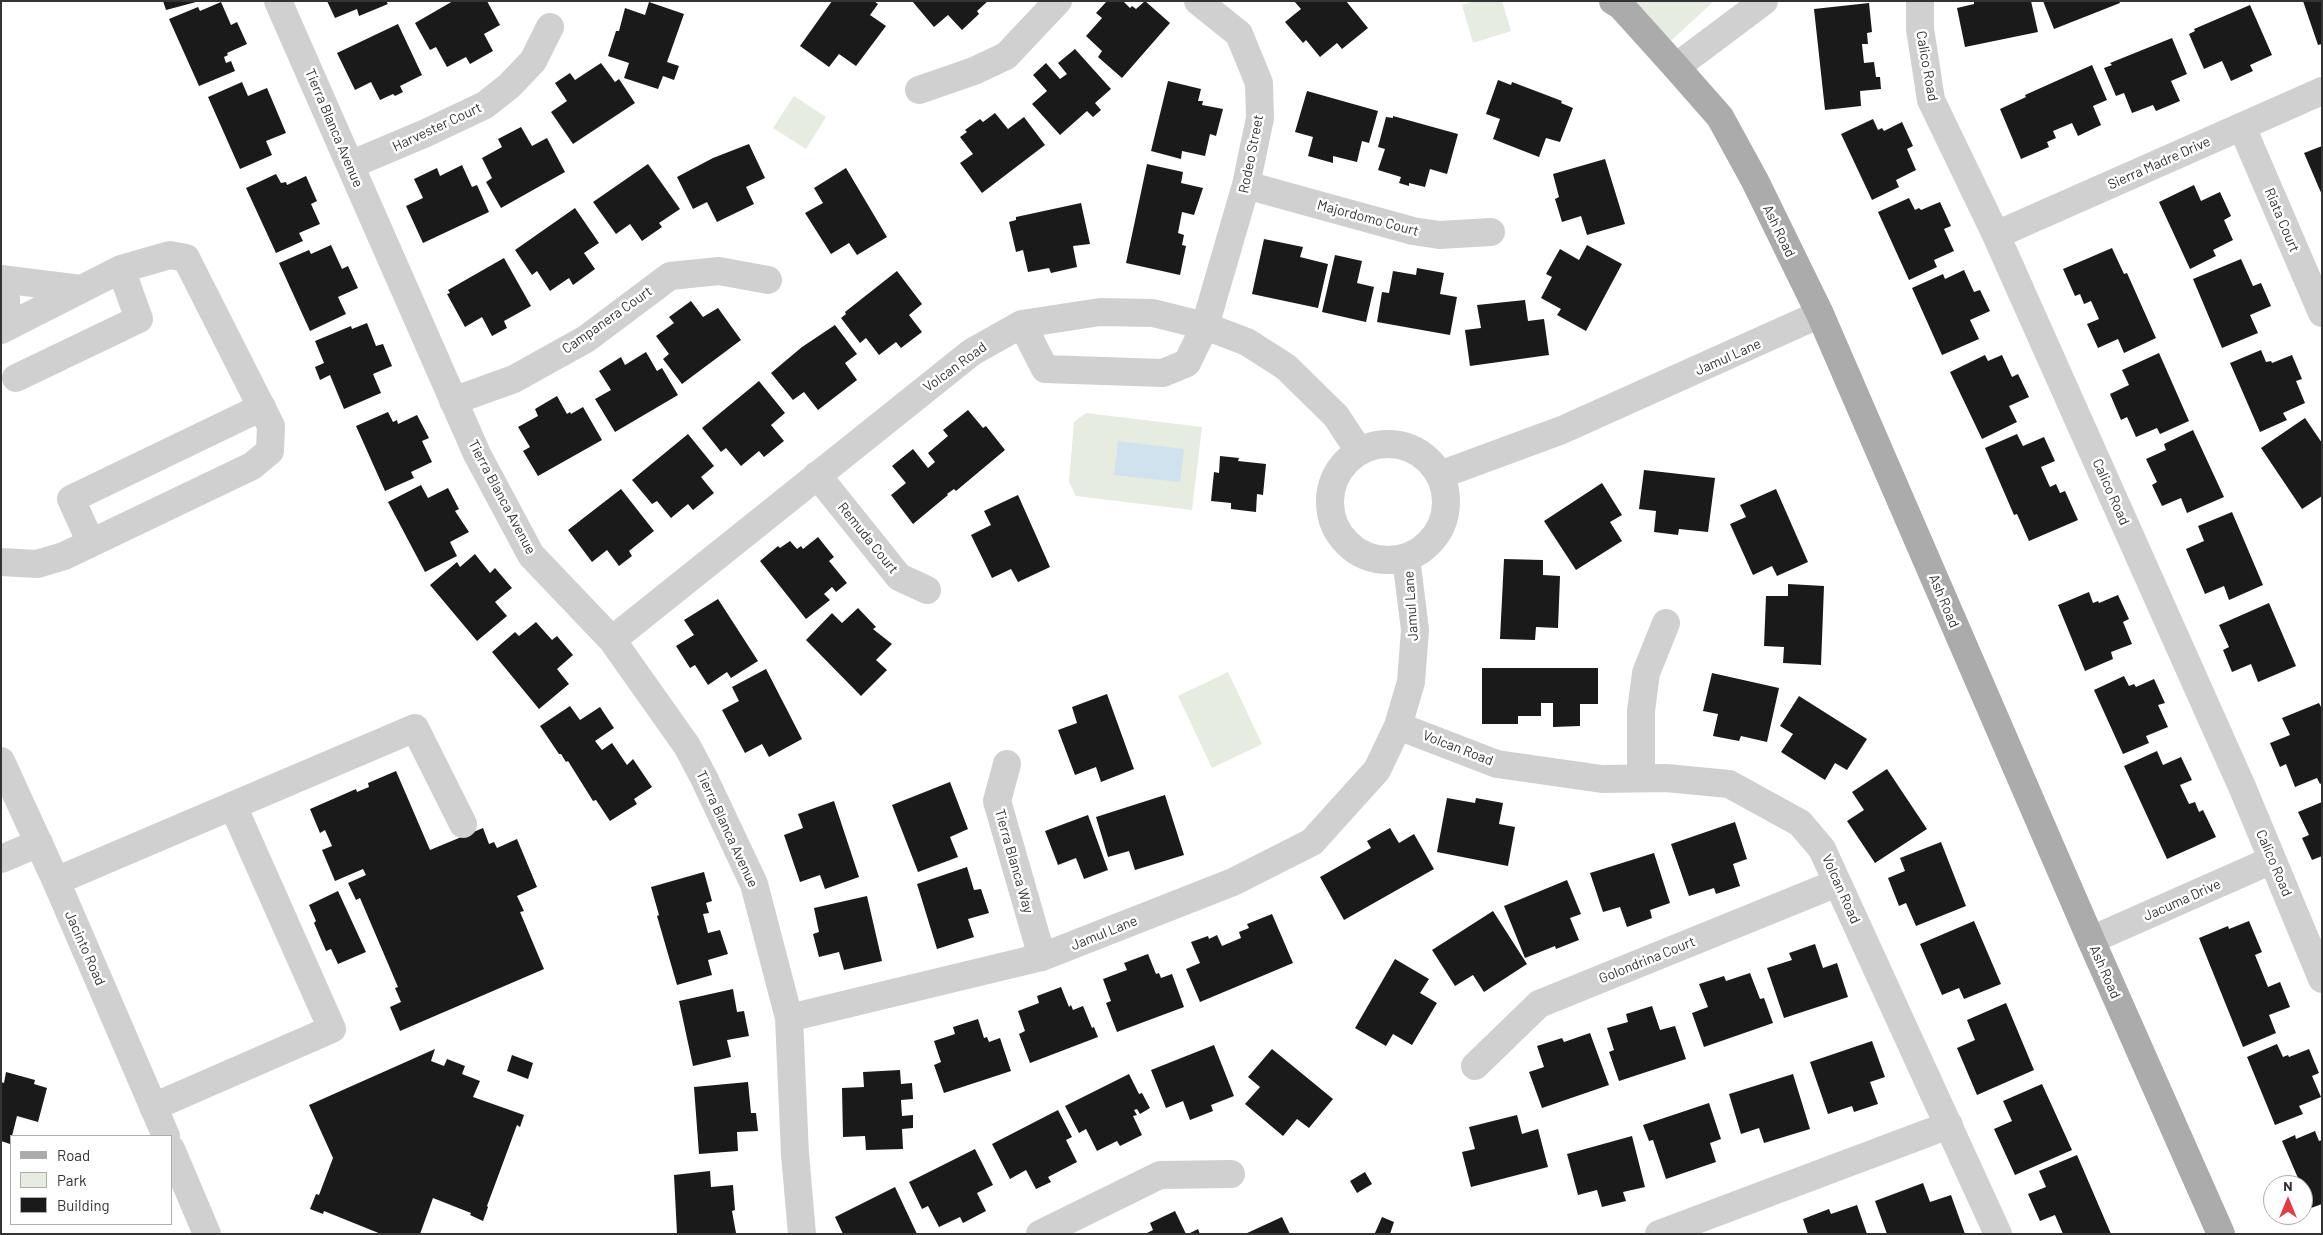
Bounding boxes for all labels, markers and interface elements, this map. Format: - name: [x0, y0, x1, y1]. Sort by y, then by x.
- street label: Calico Road: [1913, 30, 1941, 102]
- street label: Tierra Blanca Avenue: [301, 66, 367, 190]
- street label: Harvester Court: [390, 99, 484, 155]
- street label: Rodeo Street: [1235, 113, 1267, 195]
- street label: Sierra Madre Drive: [2105, 133, 2213, 193]
- street label: Riata Court: [2261, 185, 2303, 255]
- street label: Majordomo Court: [1315, 196, 1421, 240]
- street label: Ash Road: [1759, 202, 1799, 260]
- street label: Campanera Court: [559, 283, 655, 357]
- street label: Jamul Lane: [1692, 335, 1764, 379]
- street label: Volcan Road: [920, 338, 990, 396]
- street label: Tierra Blanca Avenue: [465, 437, 539, 557]
- street label: Calico Road: [2089, 456, 2133, 528]
- street label: Remuda Court: [834, 499, 902, 577]
- street label: Jamul Lane: [1400, 570, 1422, 642]
- street label: Ash Road: [1925, 572, 1963, 630]
- street label: Volcan Road: [1420, 727, 1496, 769]
- street label: Tierra Blanca Avenue: [692, 768, 762, 890]
- street label: Tierra Blanca Way: [991, 807, 1037, 915]
- street label: Calico Road: [2252, 827, 2296, 899]
- street label: Volcan Road: [1818, 852, 1864, 926]
- street label: Jacuma Drive: [2141, 875, 2223, 925]
- street label: Jacinto Road: [61, 908, 109, 988]
- street label: Jamul Lane: [1068, 912, 1140, 954]
- street label: Golondrina Court: [1596, 933, 1698, 987]
- street label: Ash Road: [2086, 943, 2124, 1001]
- legend: [10, 1135, 172, 1225]
- text: Road: [57, 1146, 90, 1164]
- text: Park: [57, 1171, 86, 1189]
- north arrow: [2263, 1175, 2313, 1225]
- text: N: [2283, 1177, 2293, 1194]
- text: Building: [57, 1196, 110, 1214]

